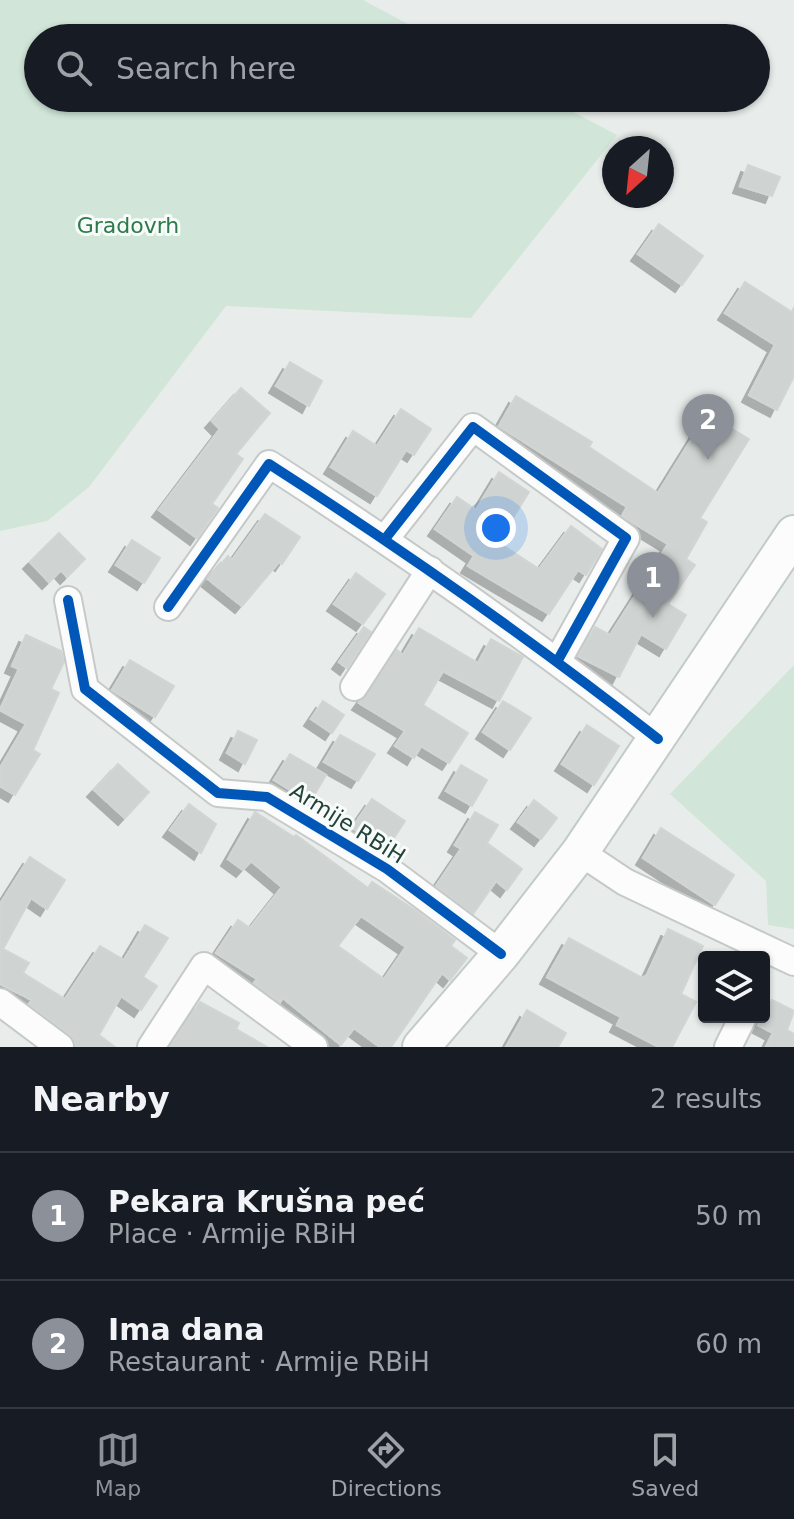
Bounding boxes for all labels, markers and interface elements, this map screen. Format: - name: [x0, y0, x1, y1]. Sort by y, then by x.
- search box: [24, 24, 770, 112]
- icon: search: [52, 46, 96, 90]
- text: Search here: [116, 51, 296, 86]
- north arrow: [602, 136, 674, 208]
- park label: Gradovrh: [77, 213, 179, 238]
- pin: 2: [682, 394, 734, 460]
- your location: [476, 508, 516, 548]
- pin: 1: [627, 552, 679, 618]
- street label: Armije RBiH: [286, 778, 410, 869]
- map controls: [698, 951, 770, 1023]
- button: layers: [698, 951, 770, 1023]
- text: Nearby: [32, 1079, 170, 1119]
- text: 2 results: [650, 1084, 762, 1114]
- text: Pekara Krušna peć: [108, 1184, 425, 1219]
- text: 1: [49, 1201, 67, 1231]
- text: 50 m: [695, 1201, 762, 1231]
- text: Place · Armije RBiH: [108, 1219, 357, 1249]
- text: Ima dana: [108, 1312, 264, 1347]
- text: 2: [49, 1329, 67, 1359]
- text: 60 m: [695, 1329, 762, 1359]
- text: Restaurant · Armije RBiH: [108, 1347, 430, 1377]
- tab: Map: [95, 1428, 141, 1501]
- tab: Directions: [331, 1428, 442, 1501]
- tab: Saved: [631, 1428, 699, 1501]

